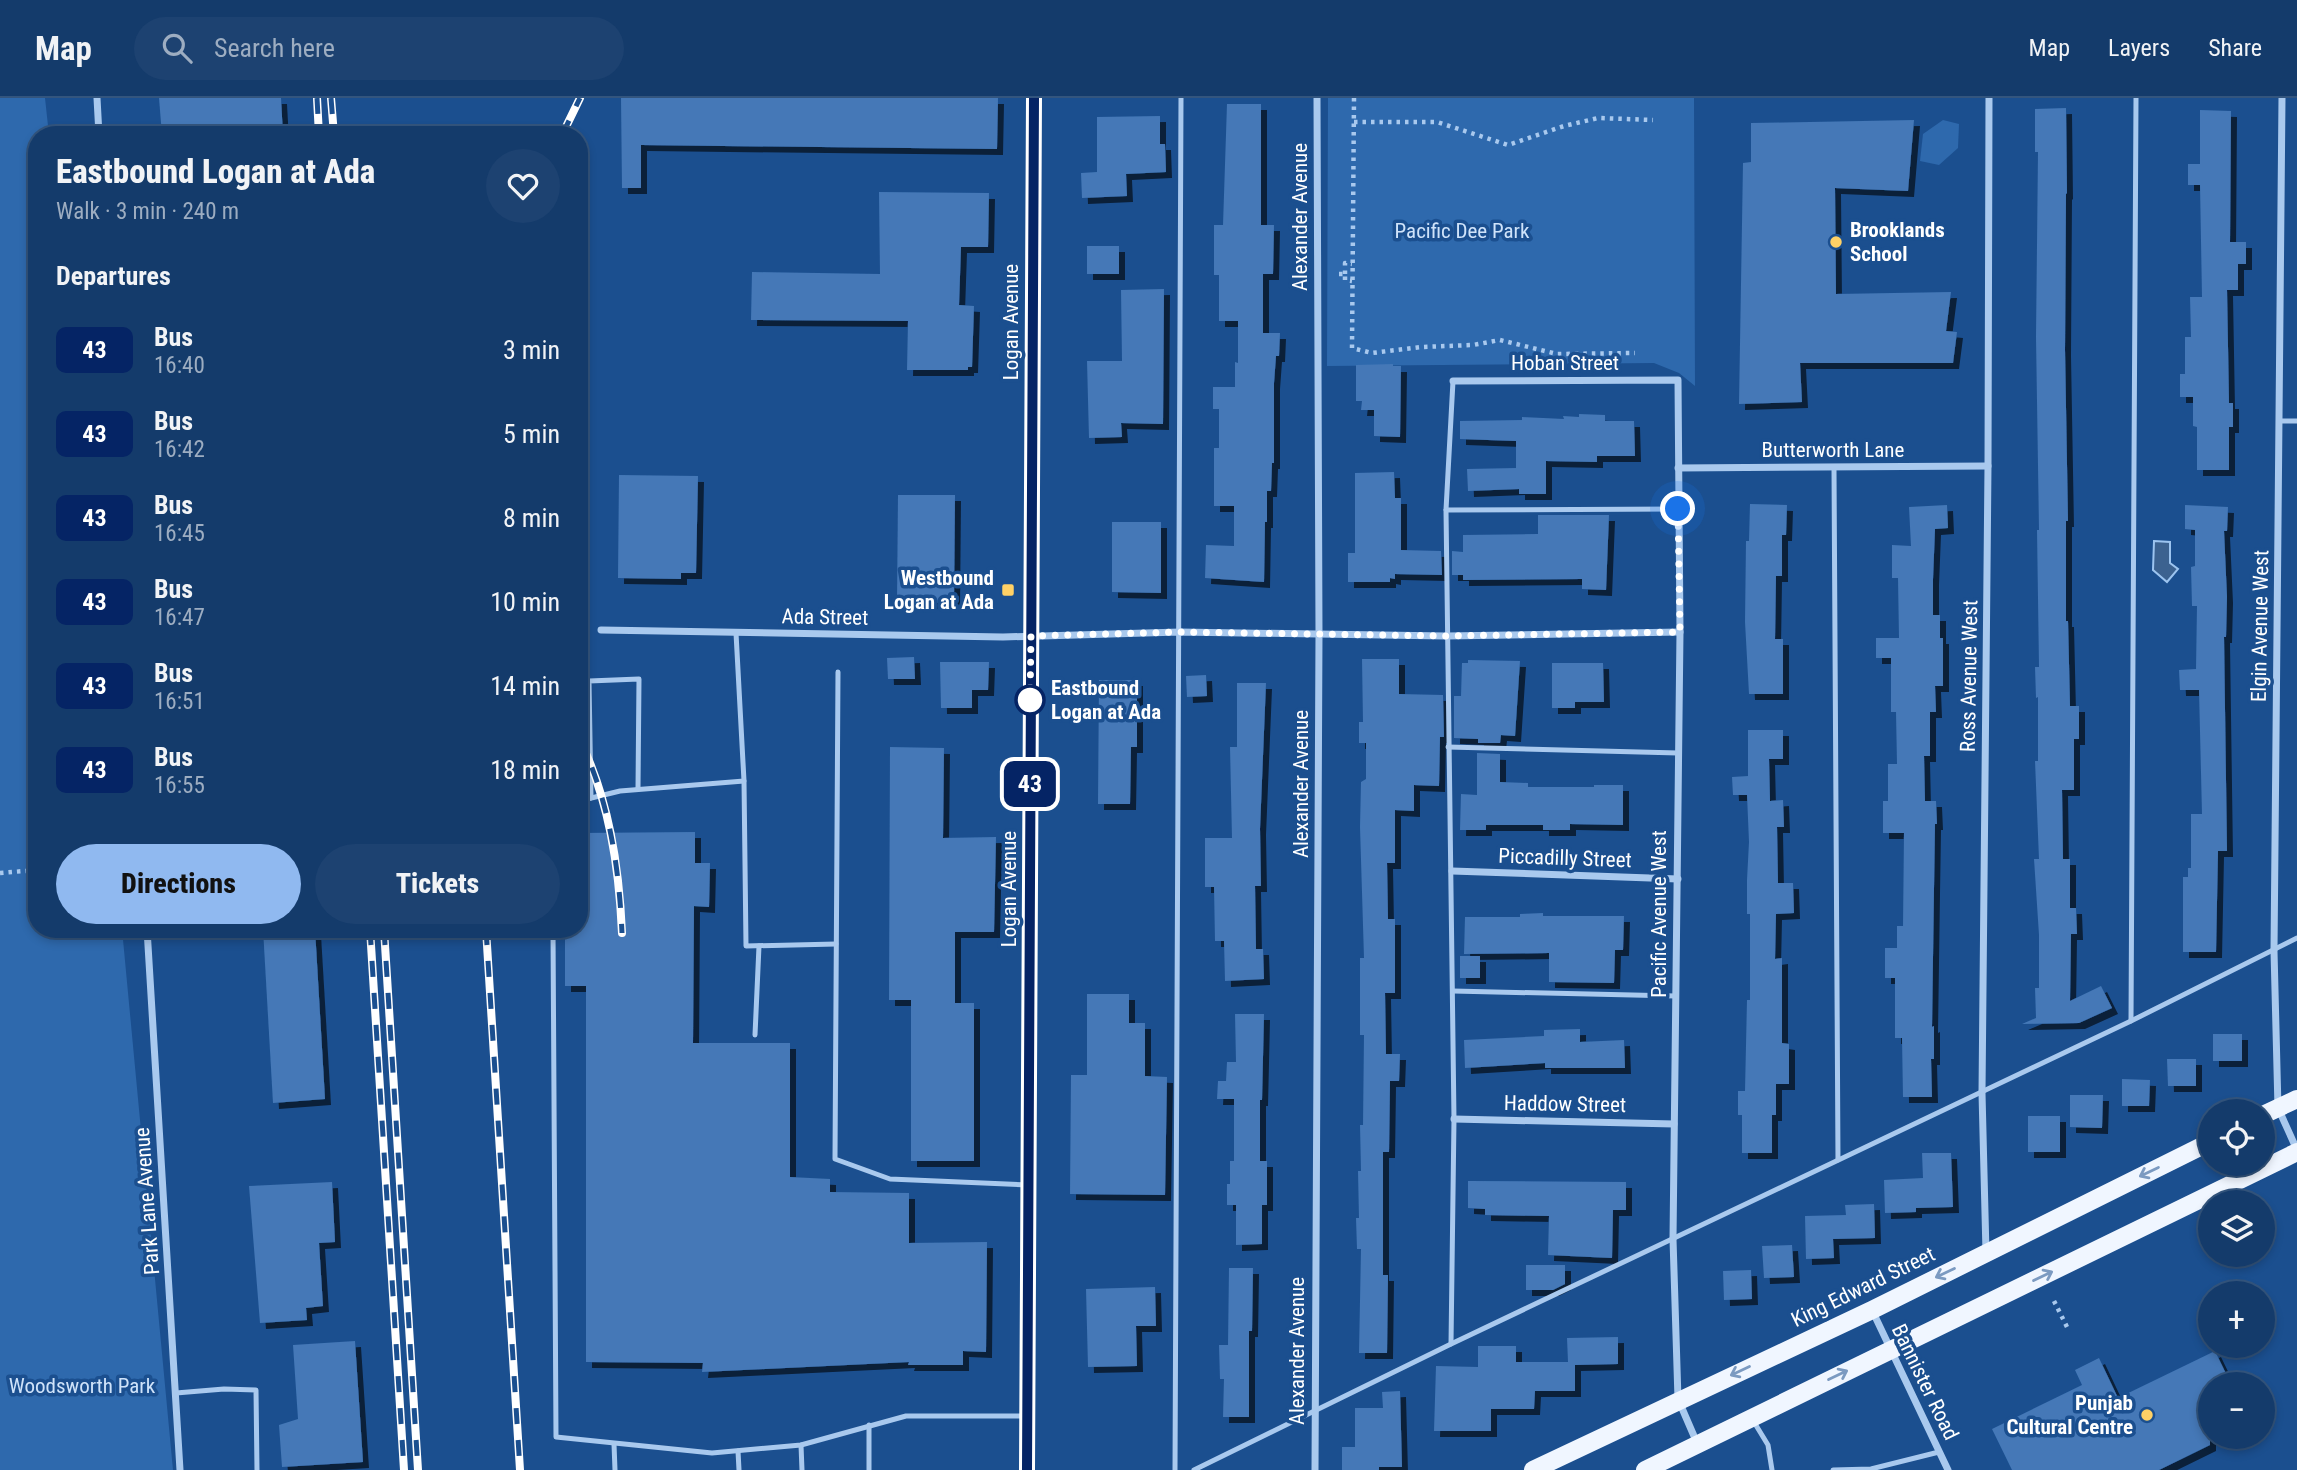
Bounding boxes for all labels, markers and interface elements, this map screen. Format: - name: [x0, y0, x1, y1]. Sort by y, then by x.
- search box: [134, 17, 624, 80]
- text: Map: [35, 29, 92, 68]
- icon: search: [158, 29, 196, 67]
- text: Search here: [214, 33, 335, 63]
- text: Map: [2029, 34, 2070, 62]
- text: Layers: [2108, 34, 2170, 62]
- text: Share: [2208, 34, 2262, 62]
- street label: Alexander Avenue: [1288, 143, 1312, 291]
- button: heart: [486, 149, 560, 223]
- text: Eastbound Logan at Ada: [56, 152, 375, 191]
- text: Walk · 3 min · 240 m: [56, 198, 239, 225]
- place label: Brooklands School: [1850, 218, 1945, 266]
- park label: Pacific Dee Park: [1395, 219, 1530, 243]
- marker: Brooklands School: [1828, 234, 1844, 250]
- text: Departures: [56, 261, 171, 291]
- street label: Logan Avenue: [999, 264, 1023, 380]
- text: Bus: [154, 322, 193, 352]
- text: 3 min: [503, 335, 560, 365]
- text: 43: [82, 336, 107, 364]
- street label: Hoban Street: [1511, 351, 1619, 375]
- text: 16:40: [154, 352, 205, 379]
- text: Bus: [154, 406, 193, 436]
- text: 5 min: [503, 419, 560, 449]
- text: 43: [82, 420, 107, 448]
- text: 16:42: [154, 436, 205, 463]
- street label: Butterworth Lane: [1762, 438, 1905, 462]
- text: Bus: [154, 490, 193, 520]
- your location: [1660, 491, 1695, 526]
- text: 8 min: [503, 503, 560, 533]
- text: 43: [82, 504, 107, 532]
- text: 16:45: [154, 520, 205, 547]
- street label: Elgin Avenue West: [2247, 550, 2273, 702]
- place label: Westbound Logan at Ada: [884, 566, 994, 614]
- text: Bus: [154, 574, 193, 604]
- marker: Westbound Logan at Ada: [1000, 582, 1016, 598]
- text: 10 min: [490, 587, 560, 617]
- text: 43: [82, 588, 107, 616]
- street label: Ross Avenue West: [1956, 600, 1982, 752]
- text: 16:47: [154, 604, 205, 631]
- street label: Ada Street: [781, 604, 869, 630]
- text: Bus: [154, 658, 193, 688]
- text: 14 min: [490, 671, 560, 701]
- text: 43: [82, 672, 107, 700]
- place label: Eastbound Logan at Ada: [1051, 676, 1161, 724]
- marker: Eastbound Logan at Ada: [1015, 685, 1045, 715]
- text: 16:51: [154, 688, 205, 715]
- street label: Alexander Avenue: [1289, 710, 1313, 858]
- text: Bus: [154, 742, 193, 772]
- text: 18 min: [490, 755, 560, 785]
- text: 43: [82, 756, 107, 784]
- line badge: 43: [998, 761, 1062, 807]
- text: 43: [1018, 770, 1042, 798]
- text: 16:55: [154, 772, 205, 799]
- street label: Pacific Avenue West: [1647, 830, 1671, 998]
- street label: Logan Avenue: [997, 831, 1021, 947]
- button: Directions: [56, 844, 301, 924]
- button: Tickets: [315, 844, 560, 924]
- street label: Piccadilly Street: [1498, 844, 1632, 872]
- street label: Haddow Street: [1504, 1091, 1626, 1117]
- map controls: [2198, 1099, 2275, 1449]
- button: locate: [2198, 1099, 2275, 1176]
- street label: Park Lane Avenue: [130, 1126, 164, 1275]
- one-way arrow: [2139, 1166, 2160, 1179]
- button: layers: [2198, 1190, 2275, 1267]
- street label: King Edward Street: [1787, 1242, 1939, 1332]
- one-way arrow: [1935, 1267, 1956, 1281]
- one-way arrow: [2032, 1268, 2053, 1282]
- street label: Alexander Avenue: [1285, 1277, 1309, 1425]
- button: +: [2198, 1281, 2275, 1358]
- street label: Bannister Road: [1887, 1320, 1963, 1444]
- one-way arrow: [1730, 1365, 1751, 1378]
- one-way arrow: [1827, 1368, 1848, 1381]
- button: −: [2198, 1372, 2275, 1449]
- park label: Woodsworth Park: [9, 1374, 156, 1398]
- place label: Punjab Cultural Centre: [2006, 1391, 2133, 1439]
- marker: Punjab Cultural Centre: [2139, 1407, 2155, 1423]

